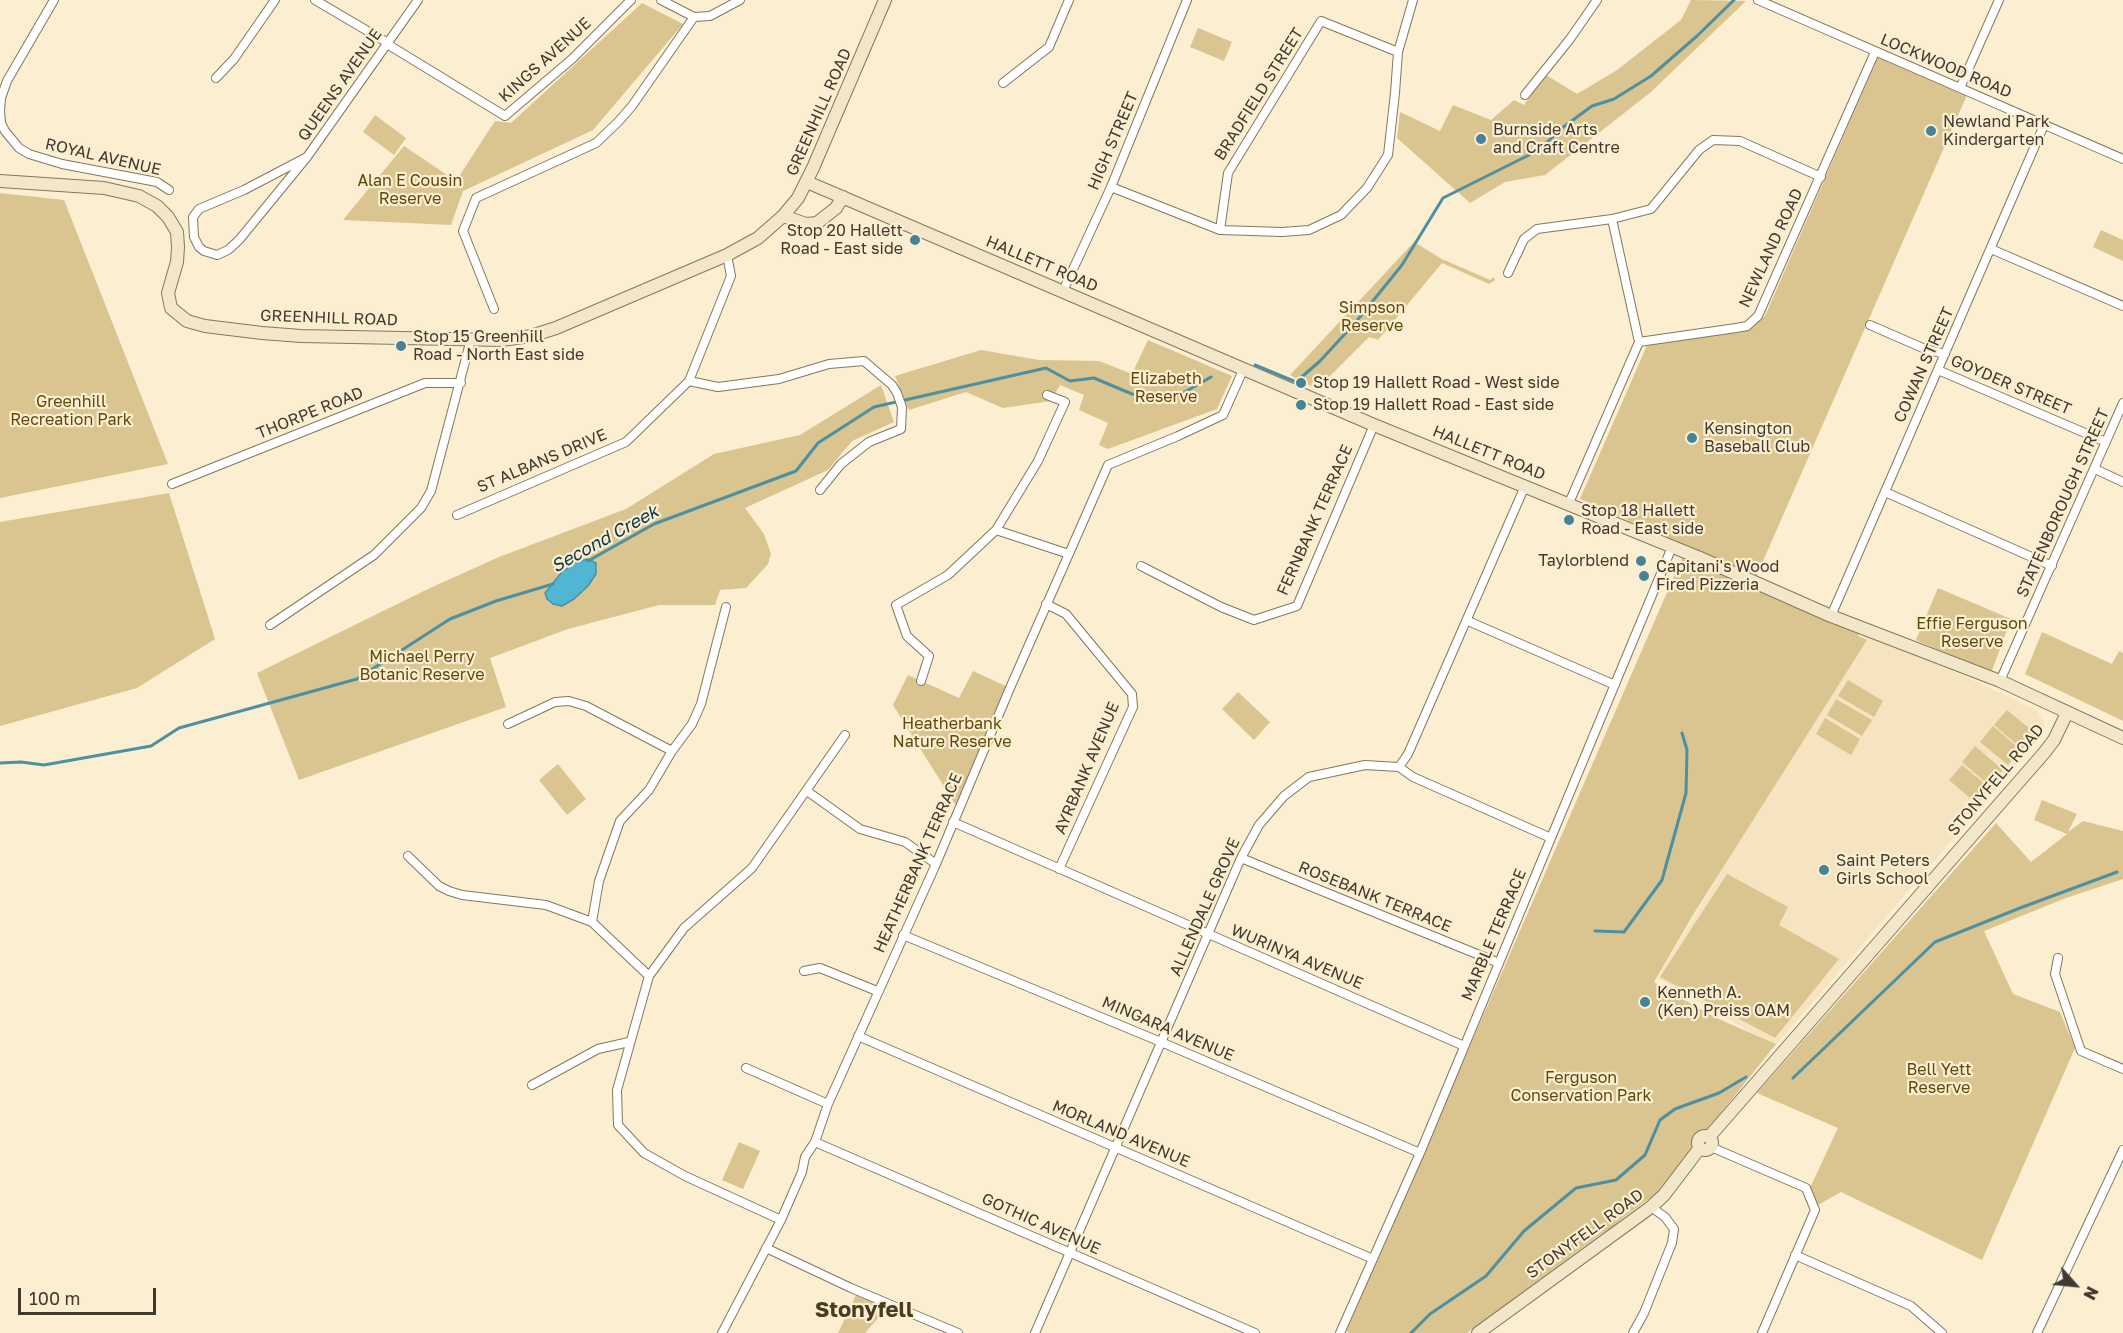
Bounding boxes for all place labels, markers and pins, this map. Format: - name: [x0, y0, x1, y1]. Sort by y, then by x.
- place label: Newland Park Kindergarten: [1943, 112, 2050, 150]
- place label: Burnside Arts and Craft Centre: [1493, 120, 1620, 158]
- marker: Newland Park Kindergarten: [1924, 124, 1938, 138]
- marker: Burnside Arts and Craft Centre: [1474, 132, 1488, 146]
- place label: Stop 20 Hallett Road - East side: [780, 221, 903, 259]
- marker: Stop 20 Hallett Road - East side: [908, 233, 922, 247]
- place label: Stop 15 Greenhill Road - North East side: [413, 327, 584, 365]
- marker: Stop 15 Greenhill Road - North East side: [394, 339, 408, 353]
- place label: Stop 19 Hallett Road - West side: [1313, 373, 1559, 393]
- marker: Stop 19 Hallett Road - West side: [1294, 376, 1308, 390]
- place label: Stop 19 Hallett Road - East side: [1313, 395, 1554, 415]
- marker: Stop 19 Hallett Road - East side: [1294, 398, 1308, 412]
- place label: Kensington Baseball Club: [1704, 419, 1810, 457]
- marker: Kensington Baseball Club: [1685, 431, 1699, 445]
- place label: Stop 18 Hallett Road - East side: [1581, 501, 1704, 539]
- marker: Stop 18 Hallett Road - East side: [1562, 513, 1576, 527]
- place label: Taylorblend: [1538, 551, 1629, 571]
- marker: Taylorblend: [1634, 554, 1648, 568]
- place label: Capitani's Wood Fired Pizzeria: [1656, 557, 1779, 595]
- marker: Capitani's Wood Fired Pizzeria: [1637, 569, 1651, 583]
- place label: Saint Peters Girls School: [1836, 851, 1930, 889]
- marker: Saint Peters Girls School: [1817, 863, 1831, 877]
- place label: Kenneth A. (Ken) Preiss OAM: [1657, 983, 1790, 1021]
- marker: Kenneth A. (Ken) Preiss OAM: [1638, 995, 1652, 1009]

